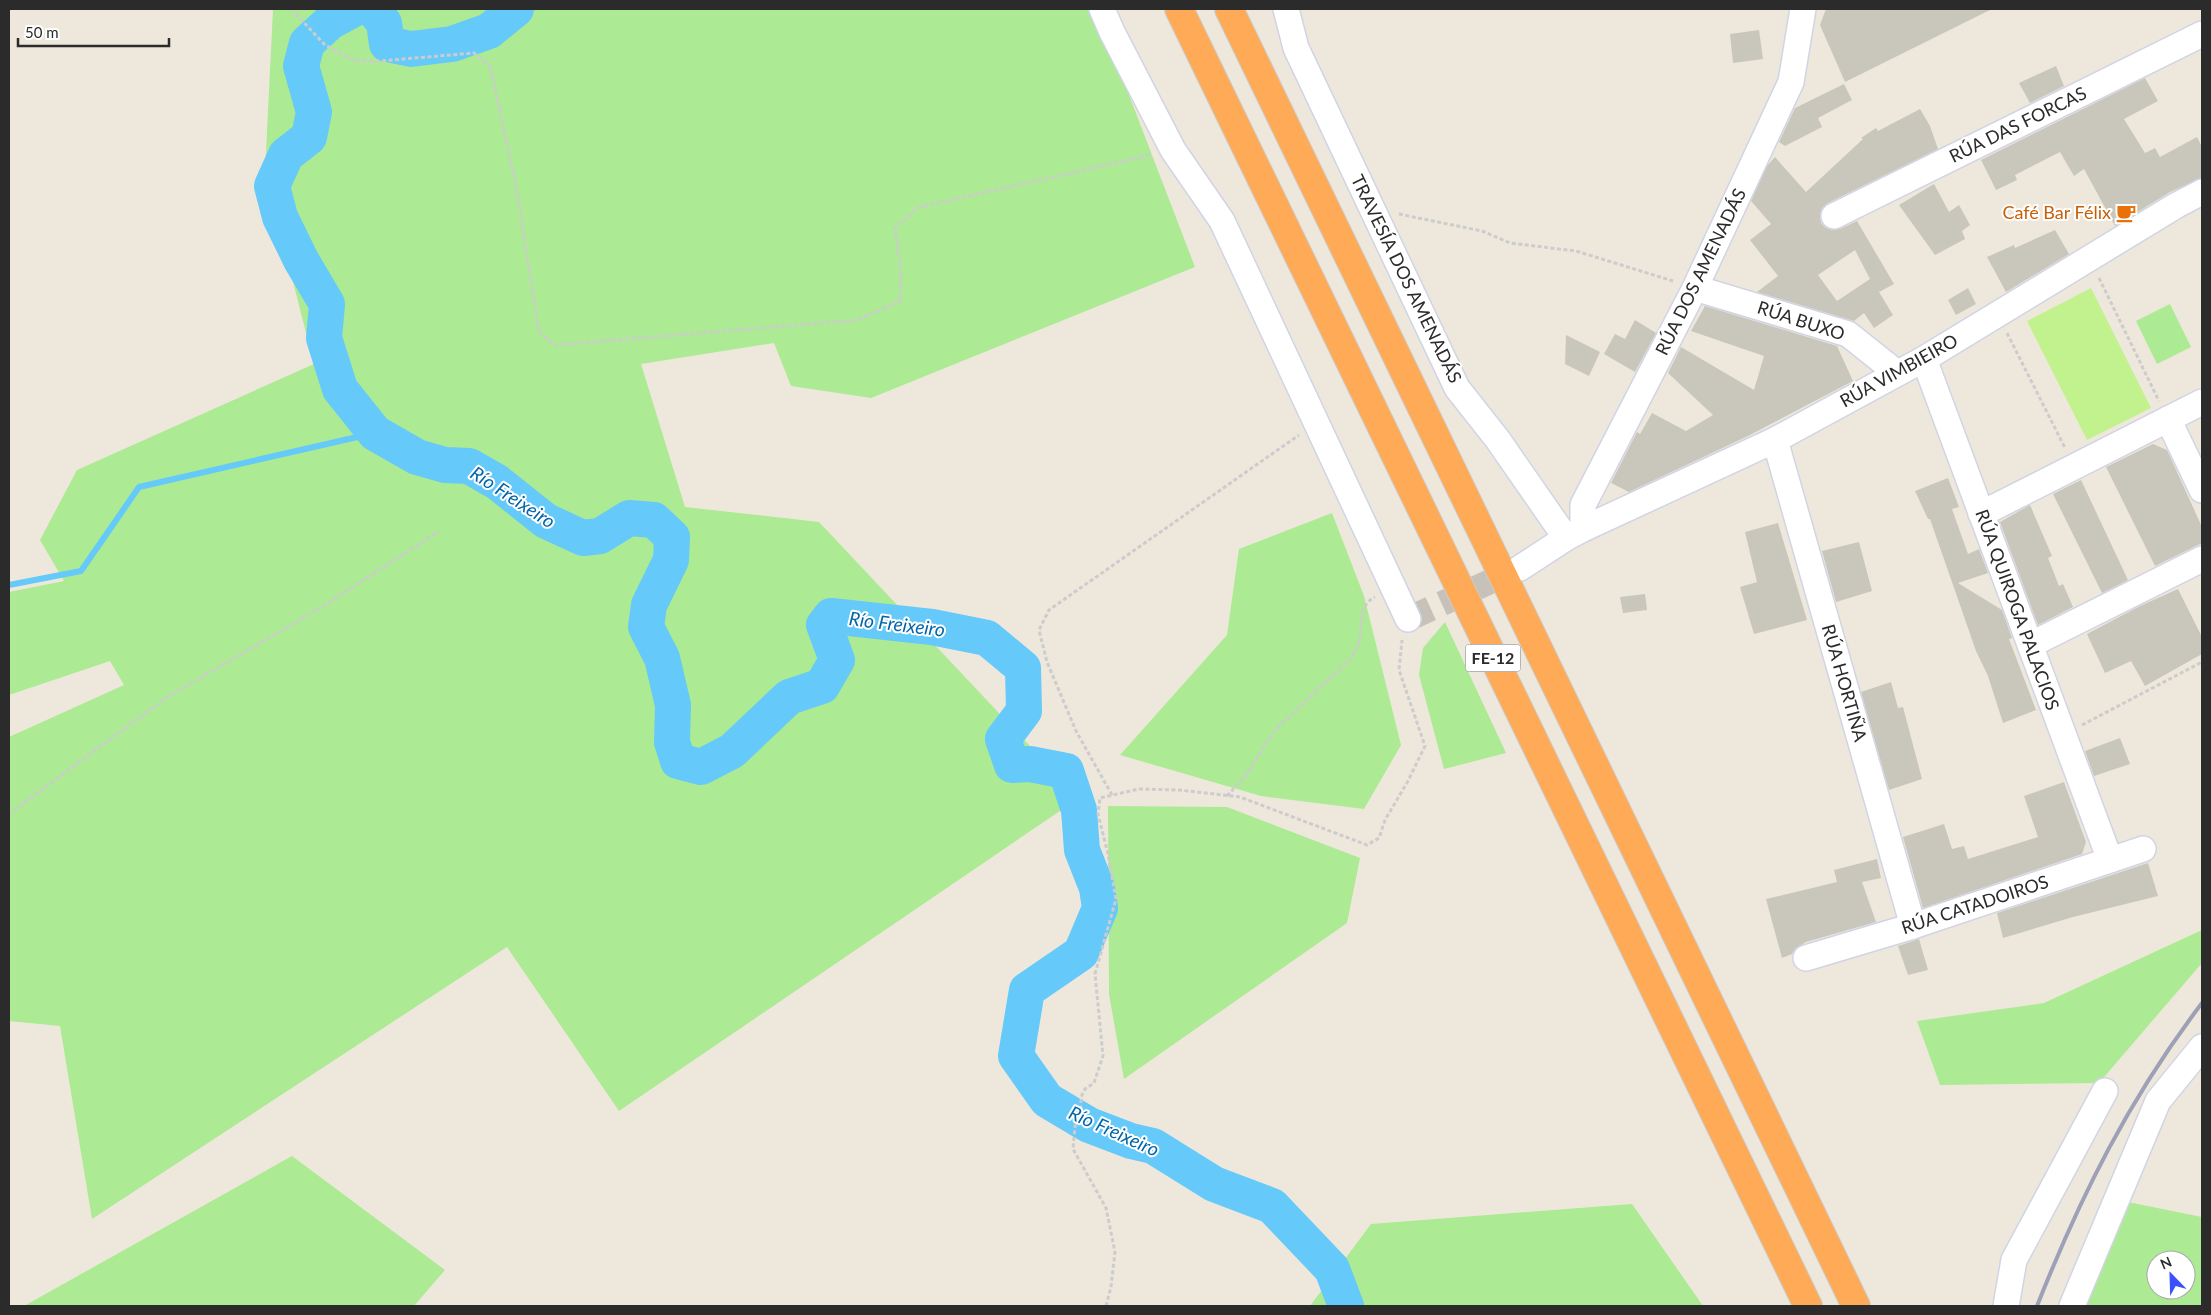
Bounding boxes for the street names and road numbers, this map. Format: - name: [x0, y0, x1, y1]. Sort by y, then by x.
- street label: RÚA DAS FORCAS: [1945, 81, 2090, 167]
- street label: TRAVESÍA DOS AMENADÁS: [1347, 171, 1467, 386]
- street label: RÚA DOS AMENADÁS: [1650, 185, 1750, 359]
- street label: RÚA BUXO: [1755, 296, 1848, 345]
- street label: RÚA VIMBIEIRO: [1836, 329, 1961, 412]
- street label: RÚA QUIROGA PALACIOS: [1971, 506, 2065, 713]
- street label: RÚA HORTIÑA: [1818, 622, 1872, 745]
- road number: FE-12: [1466, 644, 1520, 671]
- street label: RÚA CATADOIROS: [1898, 870, 2051, 938]

